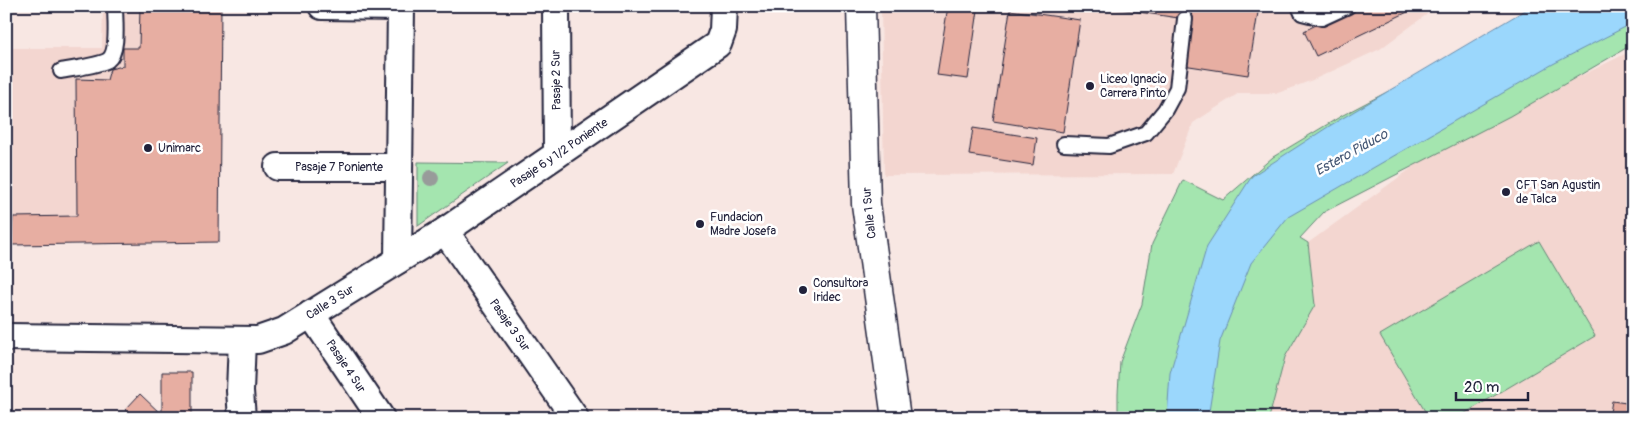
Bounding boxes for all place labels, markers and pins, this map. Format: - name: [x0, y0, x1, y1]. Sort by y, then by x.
- place label: Liceo Ignacio Carrera Pinto: [1100, 72, 1167, 101]
- marker: Liceo Ignacio Carrera Pinto: [1084, 80, 1096, 92]
- place label: Unimarc: [158, 141, 201, 156]
- marker: Unimarc: [142, 142, 154, 154]
- place label: CFT San Agustin de Talca: [1516, 178, 1601, 207]
- marker: CFT San Agustin de Talca: [1500, 186, 1512, 198]
- place label: Fundacion Madre Josefa: [710, 210, 777, 239]
- marker: Fundacion Madre Josefa: [694, 218, 706, 230]
- place label: Consultora Iridec: [813, 276, 869, 305]
- marker: Consultora Iridec: [797, 284, 809, 296]

